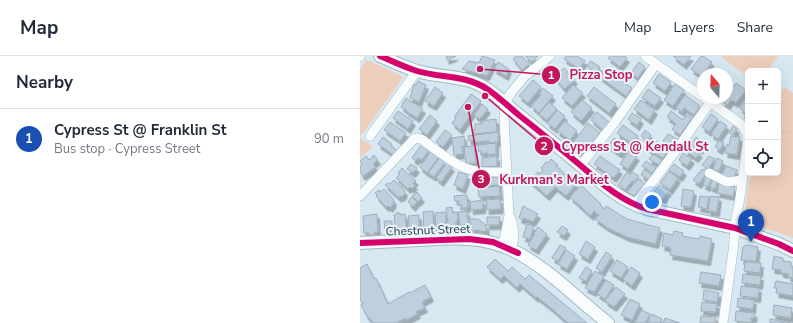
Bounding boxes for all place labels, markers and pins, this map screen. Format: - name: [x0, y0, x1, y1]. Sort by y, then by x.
- callout: Pizza Stop: [541, 62, 640, 87]
- callout: Cypress St @ Kendall St: [534, 134, 716, 159]
- callout: Kurkman's Market: [471, 167, 616, 192]
- pin: 1: [738, 209, 764, 242]

